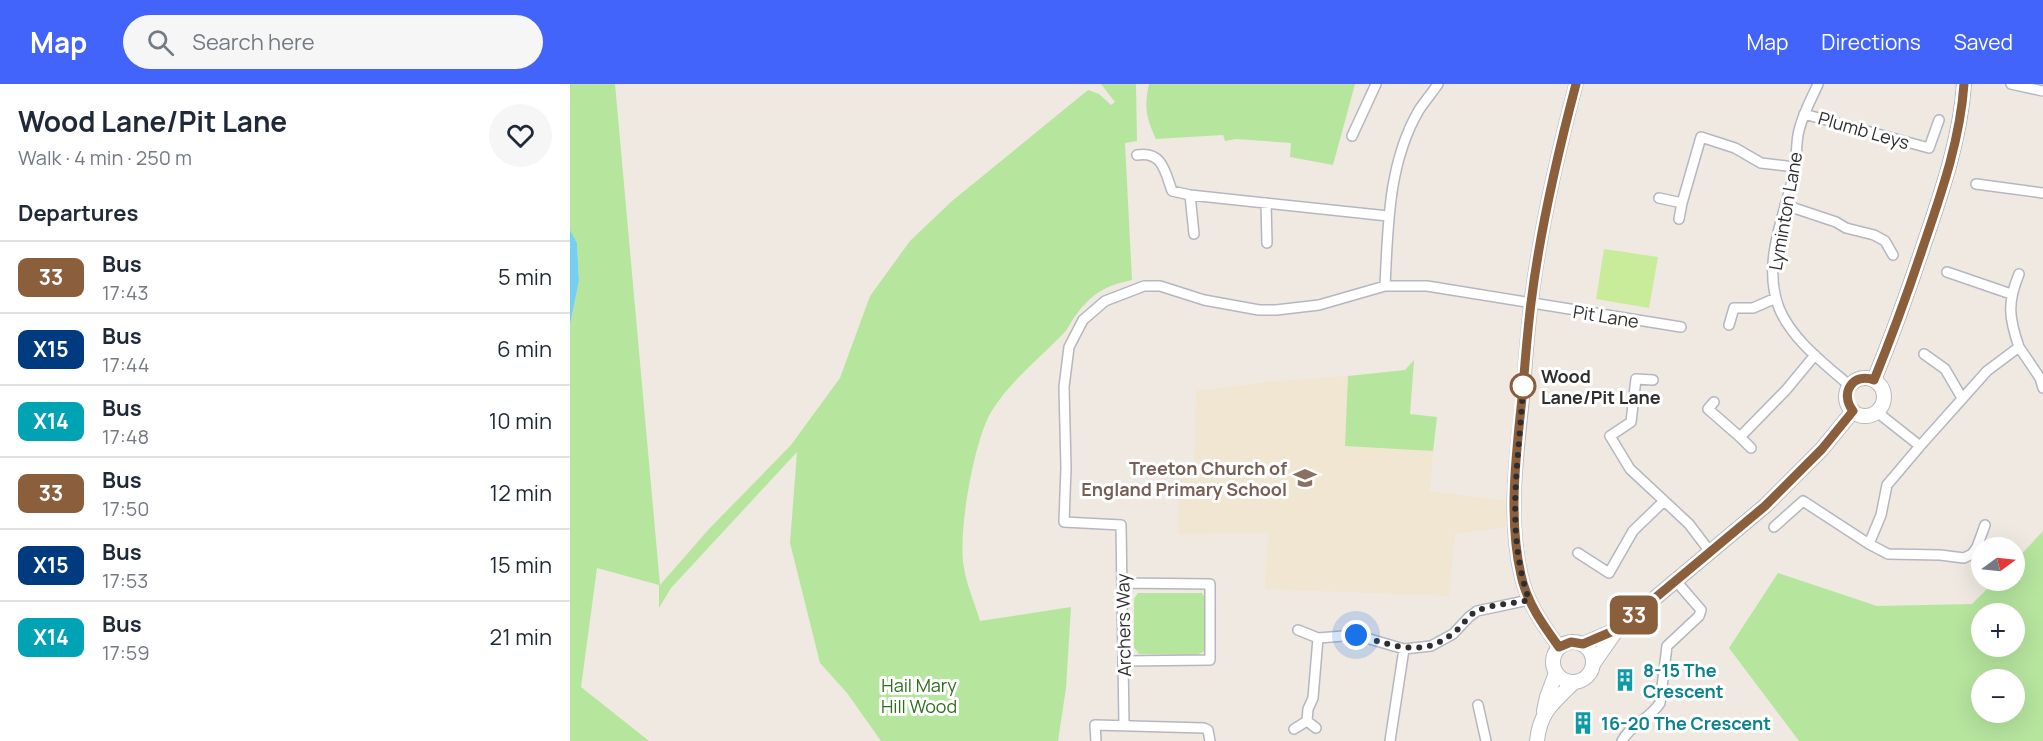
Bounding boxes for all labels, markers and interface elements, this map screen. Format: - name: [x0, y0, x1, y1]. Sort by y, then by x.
- search box: [123, 15, 543, 69]
- text: Map: [30, 23, 87, 61]
- icon: search: [144, 26, 177, 59]
- text: Search here: [192, 27, 315, 57]
- text: Map: [1747, 28, 1788, 56]
- text: Directions: [1821, 28, 1921, 56]
- text: Saved: [1954, 28, 2013, 56]
- text: Wood Lane/Pit Lane: [18, 102, 287, 140]
- button: heart: [489, 104, 552, 167]
- street label: Plumb Leys: [1816, 106, 1912, 154]
- text: Walk · 4 min · 250 m: [18, 144, 192, 171]
- street label: Lyminton Lane: [1763, 150, 1807, 272]
- text: Departures: [18, 198, 138, 228]
- text: Bus: [102, 249, 142, 279]
- text: 5 min: [498, 262, 552, 292]
- text: 33: [39, 263, 63, 291]
- text: 17:43: [102, 279, 149, 306]
- street label: Pit Lane: [1571, 299, 1641, 333]
- text: Bus: [102, 321, 142, 351]
- text: 6 min: [497, 334, 552, 364]
- text: X15: [33, 335, 69, 363]
- text: 17:44: [102, 351, 150, 378]
- place label: Wood Lane/Pit Lane: [1541, 364, 1661, 409]
- marker: Wood Lane/Pit Lane: [1510, 373, 1536, 399]
- text: Bus: [102, 393, 142, 423]
- text: 10 min: [489, 406, 552, 436]
- text: X14: [33, 407, 69, 435]
- text: 17:48: [102, 423, 149, 450]
- place label: Treeton Church of England Primary School: [1081, 456, 1287, 501]
- text: Bus: [102, 465, 142, 495]
- school or university icon: Treeton Church of England Primary School: [1292, 465, 1318, 491]
- text: 12 min: [490, 478, 552, 508]
- text: 33: [39, 479, 63, 507]
- text: 17:50: [102, 495, 150, 522]
- text: Bus: [102, 537, 142, 567]
- north arrow: [1971, 537, 2025, 591]
- map controls: [1971, 537, 2025, 723]
- text: 15 min: [489, 550, 552, 580]
- text: X15: [33, 551, 69, 579]
- text: 17:53: [102, 567, 148, 594]
- street label: Archers Way: [1110, 573, 1136, 677]
- line badge: 33: [1607, 596, 1661, 634]
- text: 33: [1622, 601, 1646, 629]
- button: +: [1971, 603, 2025, 657]
- text: Bus: [102, 609, 142, 639]
- your location: [1341, 620, 1371, 650]
- text: 21 min: [490, 622, 552, 652]
- text: X14: [33, 623, 69, 651]
- text: 17:59: [102, 639, 150, 666]
- place label: 8-15 The Crescent: [1643, 658, 1724, 703]
- building icon: 8-15 The Crescent: [1612, 667, 1638, 693]
- button: −: [1971, 669, 2025, 723]
- park label: Hail Mary Hill Wood: [881, 673, 957, 718]
- building icon: 16-20 The Crescent: [1570, 710, 1596, 736]
- place label: 16-20 The Crescent: [1601, 711, 1771, 735]

